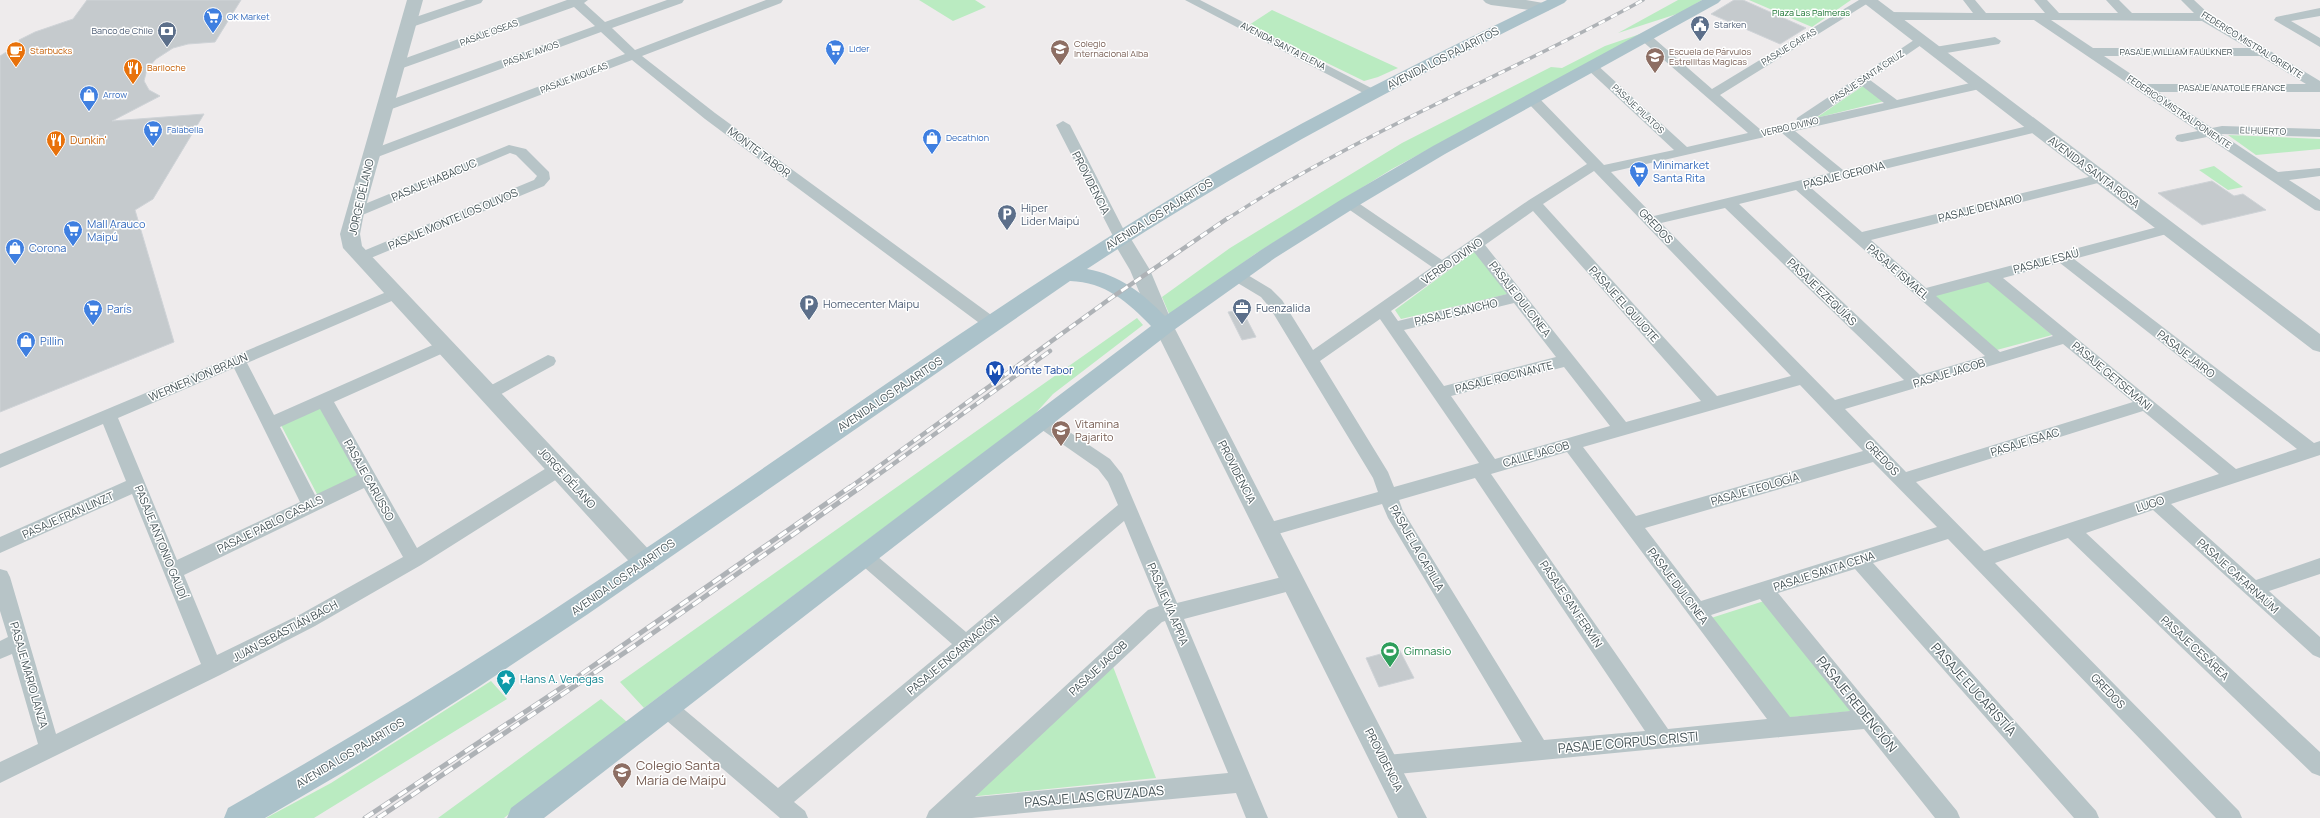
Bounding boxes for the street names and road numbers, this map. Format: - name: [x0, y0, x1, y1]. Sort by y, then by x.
- street label: FEDERICO MISTRAL ORIENTE: [2199, 8, 2305, 81]
- street label: PASAJE OSEAS: [458, 16, 520, 49]
- street label: AVENIDA SANTA ELENA: [1238, 18, 1328, 73]
- street label: AVENIDA LOS PAJARITOS: [1384, 23, 1501, 92]
- street label: PASAJE CAIFAS: [1759, 25, 1819, 68]
- street label: PASAJE AMOS: [501, 37, 561, 70]
- street label: PASAJE WILLIAM FAULKNER: [2120, 45, 2233, 58]
- street label: PASAJE SANTA CRUZ: [1827, 47, 1907, 106]
- street label: PASAJE MIQUEAS: [538, 58, 610, 96]
- street label: FEDERICO MISTRAL PONIENTE: [2125, 72, 2234, 151]
- street label: PASAJE PILATOS: [1609, 81, 1668, 137]
- street label: PASAJE ANATOLE FRANCE: [2179, 81, 2285, 94]
- street label: VERBO DIVINO: [1760, 114, 1820, 139]
- street label: MONTE TABOR: [725, 123, 794, 180]
- street label: EL HUERTO: [2240, 123, 2287, 138]
- street label: AVENIDA SANTA ROSA: [2045, 132, 2143, 211]
- street label: PROVIDENCIA: [1069, 149, 1114, 217]
- street label: PASAJE HABACUC: [389, 155, 479, 204]
- street label: JORGE DÉLANO: [344, 157, 377, 237]
- street label: PASAJE GERONA: [1802, 157, 1886, 192]
- street label: AVENIDA LOS PAJARITOS: [1102, 174, 1215, 253]
- street label: PASAJE MONTE LOS OLIVOS: [386, 184, 520, 253]
- street label: PASAJE DENARIO: [1936, 190, 2023, 225]
- street label: GREDOS: [1636, 205, 1677, 247]
- street label: VERBO DIVINO: [1418, 234, 1485, 287]
- street label: PASAJE ISMAEL: [1864, 240, 1933, 303]
- street label: PASAJE ESAÚ: [2011, 245, 2080, 276]
- street label: PASAJE EZEQUÍAS: [1784, 255, 1860, 329]
- street label: PASAJE DULCINEA: [1486, 258, 1555, 340]
- street label: PASAJE EL QUIJOTE: [1586, 262, 1663, 345]
- street label: PASAJE SANCHO: [1413, 295, 1499, 328]
- street label: PASAJE JAIRO: [2154, 326, 2218, 381]
- street label: PASAJE GETSEMANI: [2069, 338, 2155, 414]
- street label: WERNER VON BRAUN: [146, 349, 250, 404]
- street label: AVENIDA LOS PAJARITOS: [834, 353, 945, 434]
- street label: PASAJE JACOB: [1911, 354, 1987, 391]
- street label: PASAJE ROCINANTE: [1453, 357, 1554, 396]
- street label: PASAJE ISAAC: [1988, 424, 2061, 459]
- street label: PASAJE CARUSSO: [341, 436, 398, 523]
- street label: CALLE JACOB: [1501, 437, 1571, 470]
- street label: GREDOS: [1862, 437, 1903, 479]
- street label: PROVIDENCIA: [1215, 438, 1260, 506]
- street label: JORGE DÉLANO: [535, 444, 599, 511]
- street label: PASAJE TEOLOGÍA: [1709, 469, 1801, 508]
- street label: PASAJE ANTONIO GAUDÍ: [132, 483, 191, 601]
- street label: PASAJE FRAN LINZT: [20, 487, 116, 541]
- street label: PASAJE PABLO CASALS: [214, 491, 325, 556]
- street label: LUGO: [2134, 492, 2166, 515]
- street label: PASAJE LA CAPILLA: [1387, 502, 1448, 594]
- street label: AVENIDA LOS PAJARITOS: [568, 535, 678, 618]
- street label: PASAJE CAFARNAÚM: [2194, 535, 2283, 616]
- street label: PASAJE DULCINEA: [1645, 544, 1712, 627]
- street label: PASAJE SANTA CENA: [1771, 547, 1876, 594]
- street label: PASAJE SAN FERMÍN: [1537, 557, 1606, 650]
- street label: PASAJE VÍA APPIA: [1144, 560, 1193, 647]
- street label: JUAN SEBASTIÁN BACH: [229, 596, 340, 665]
- street label: PASAJE ENCARNACIÓN: [904, 612, 1002, 698]
- street label: PASAJE CESÁREA: [2158, 612, 2233, 683]
- street label: PASAJE MARIO LANZA: [7, 620, 52, 730]
- street label: PASAJE JACOB: [1065, 637, 1130, 698]
- street label: PASAJE EUCARISTÍA: [1927, 639, 2021, 739]
- street label: PASAJE REDENCIÓN: [1813, 652, 1901, 756]
- street label: GREDOS: [2088, 670, 2129, 712]
- street label: AVENIDA LOS PAJARITOS: [293, 714, 407, 791]
- street label: PROVIDENCIA: [1362, 726, 1407, 794]
- street label: PASAJE CORPUS CRISTI: [1557, 727, 1699, 757]
- street label: PASAJE LAS CRUZADAS: [1023, 781, 1165, 811]

